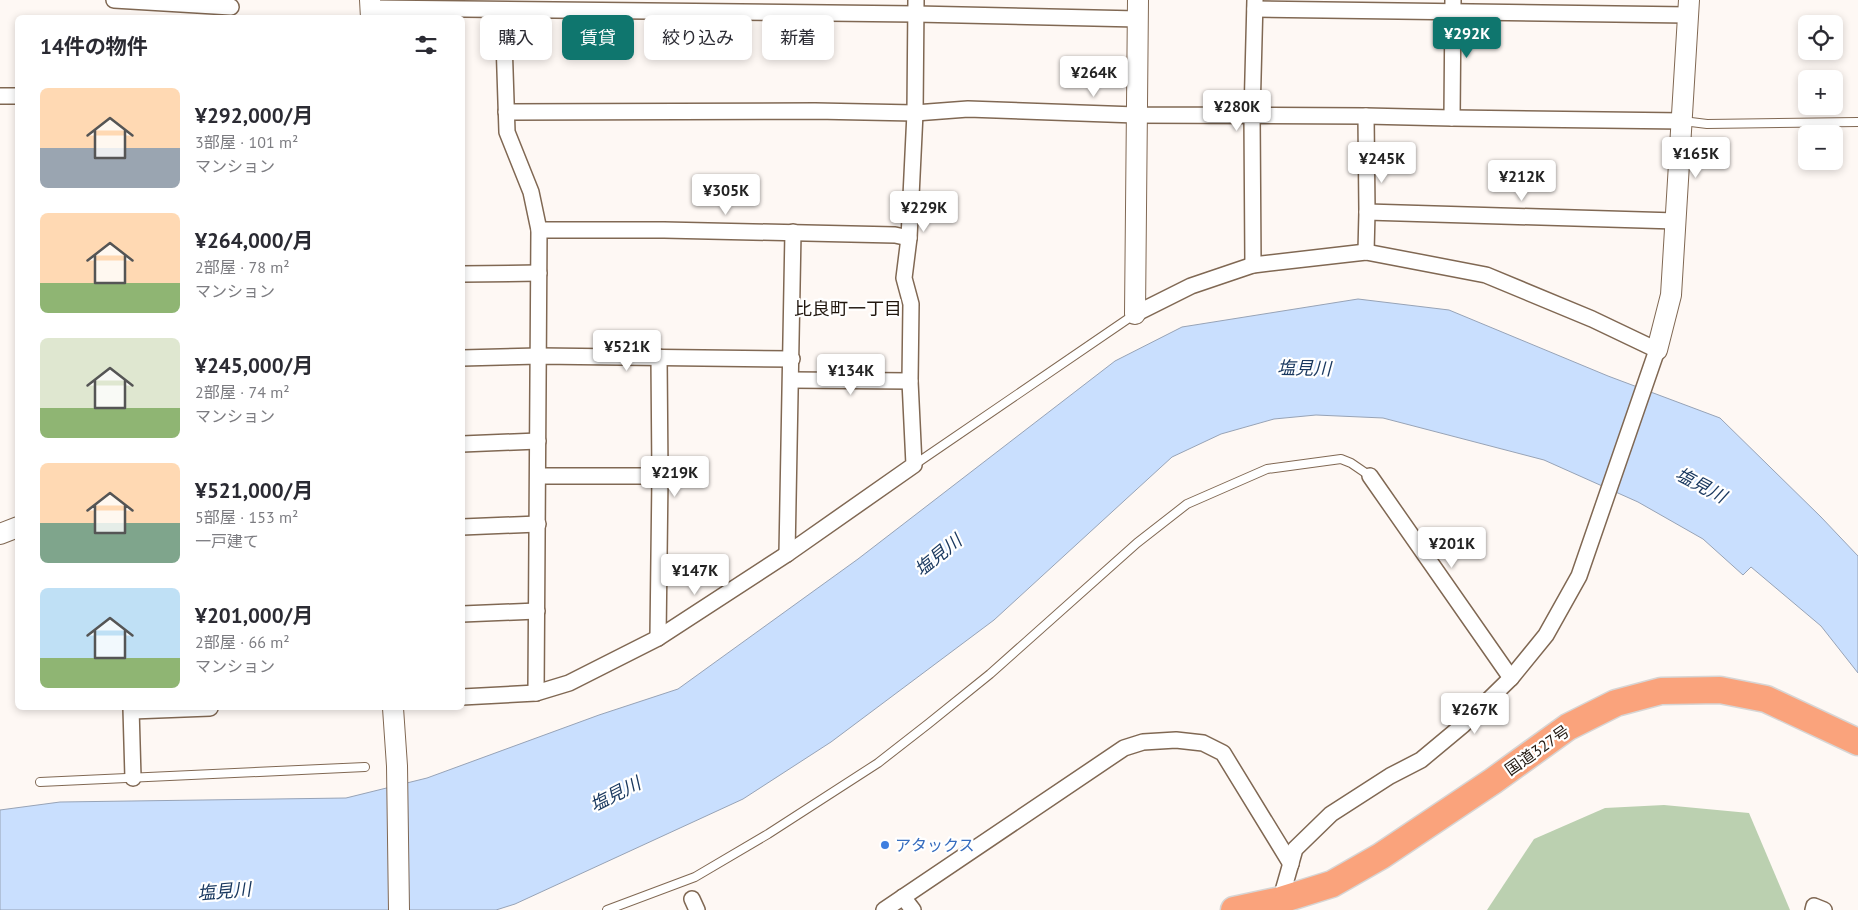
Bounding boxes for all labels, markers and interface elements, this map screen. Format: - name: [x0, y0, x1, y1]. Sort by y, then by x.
- chip: 購入: [480, 15, 552, 60]
- chip: 賃貸: [562, 15, 634, 60]
- chip: 絞り込み: [644, 15, 752, 60]
- chip: 新着: [762, 15, 834, 60]
- map controls: [1798, 15, 1843, 170]
- button: locate: [1798, 15, 1843, 60]
- pin: ¥292K: [1432, 17, 1502, 59]
- text: ¥292K: [1444, 23, 1490, 43]
- icon: filters: [412, 31, 440, 59]
- text: 14件の物件: [40, 33, 148, 60]
- pin: ¥264K: [1059, 56, 1129, 98]
- text: ¥264K: [1071, 62, 1117, 82]
- button: +: [1798, 70, 1843, 115]
- pin: ¥280K: [1202, 90, 1272, 132]
- text: ¥280K: [1214, 96, 1260, 116]
- text: ¥292,000/月: [195, 102, 313, 129]
- icon: home: [80, 108, 140, 168]
- button: −: [1798, 125, 1843, 170]
- text: 3部屋 · 101 m²: [195, 132, 298, 152]
- pin: ¥165K: [1661, 136, 1731, 179]
- pin: ¥245K: [1347, 142, 1417, 184]
- text: ¥165K: [1673, 143, 1719, 163]
- text: ¥245K: [1359, 148, 1405, 168]
- text: マンション: [195, 156, 275, 176]
- pin: ¥212K: [1487, 160, 1557, 202]
- text: ¥212K: [1499, 166, 1545, 186]
- pin: ¥305K: [691, 174, 761, 216]
- text: ¥305K: [703, 180, 749, 200]
- pin: ¥229K: [889, 190, 959, 233]
- text: ¥229K: [901, 197, 947, 217]
- text: ¥264,000/月: [195, 227, 313, 254]
- icon: home: [80, 233, 140, 293]
- text: 2部屋 · 78 m²: [195, 257, 290, 277]
- text: マンション: [195, 281, 275, 301]
- district label: 比良町一丁目: [794, 297, 902, 320]
- pin: ¥521K: [592, 330, 662, 372]
- text: ¥521K: [604, 336, 650, 356]
- text: ¥245,000/月: [195, 352, 313, 379]
- pin: ¥134K: [816, 354, 886, 396]
- water label: 塩見川: [1277, 356, 1333, 380]
- icon: home: [80, 358, 140, 418]
- text: ¥134K: [828, 360, 874, 380]
- text: 2部屋 · 74 m²: [195, 382, 290, 402]
- text: マンション: [195, 406, 275, 426]
- pin: ¥219K: [640, 456, 710, 498]
- text: ¥219K: [652, 462, 698, 482]
- water label: 塩見川: [1672, 462, 1732, 509]
- text: ¥521,000/月: [195, 477, 313, 504]
- icon: home: [80, 483, 140, 543]
- text: 5部屋 · 153 m²: [195, 507, 298, 527]
- pin: ¥201K: [1417, 526, 1487, 569]
- water label: 塩見川: [910, 528, 968, 581]
- text: 一戸建て: [195, 531, 259, 551]
- text: ¥201K: [1429, 533, 1475, 553]
- pin: ¥147K: [660, 554, 730, 596]
- text: ¥147K: [672, 560, 718, 580]
- text: ¥201,000/月: [195, 602, 313, 629]
- icon: home: [80, 608, 140, 668]
- text: 2部屋 · 66 m²: [195, 632, 290, 652]
- text: マンション: [195, 656, 275, 676]
- pin: ¥267K: [1440, 692, 1510, 735]
- text: ¥267K: [1452, 699, 1498, 719]
- street label: 国道327号: [1501, 721, 1573, 779]
- water label: 塩見川: [586, 771, 646, 817]
- place label: アタックス: [895, 835, 975, 855]
- marker: アタックス: [879, 839, 891, 851]
- water label: 塩見川: [196, 877, 254, 905]

